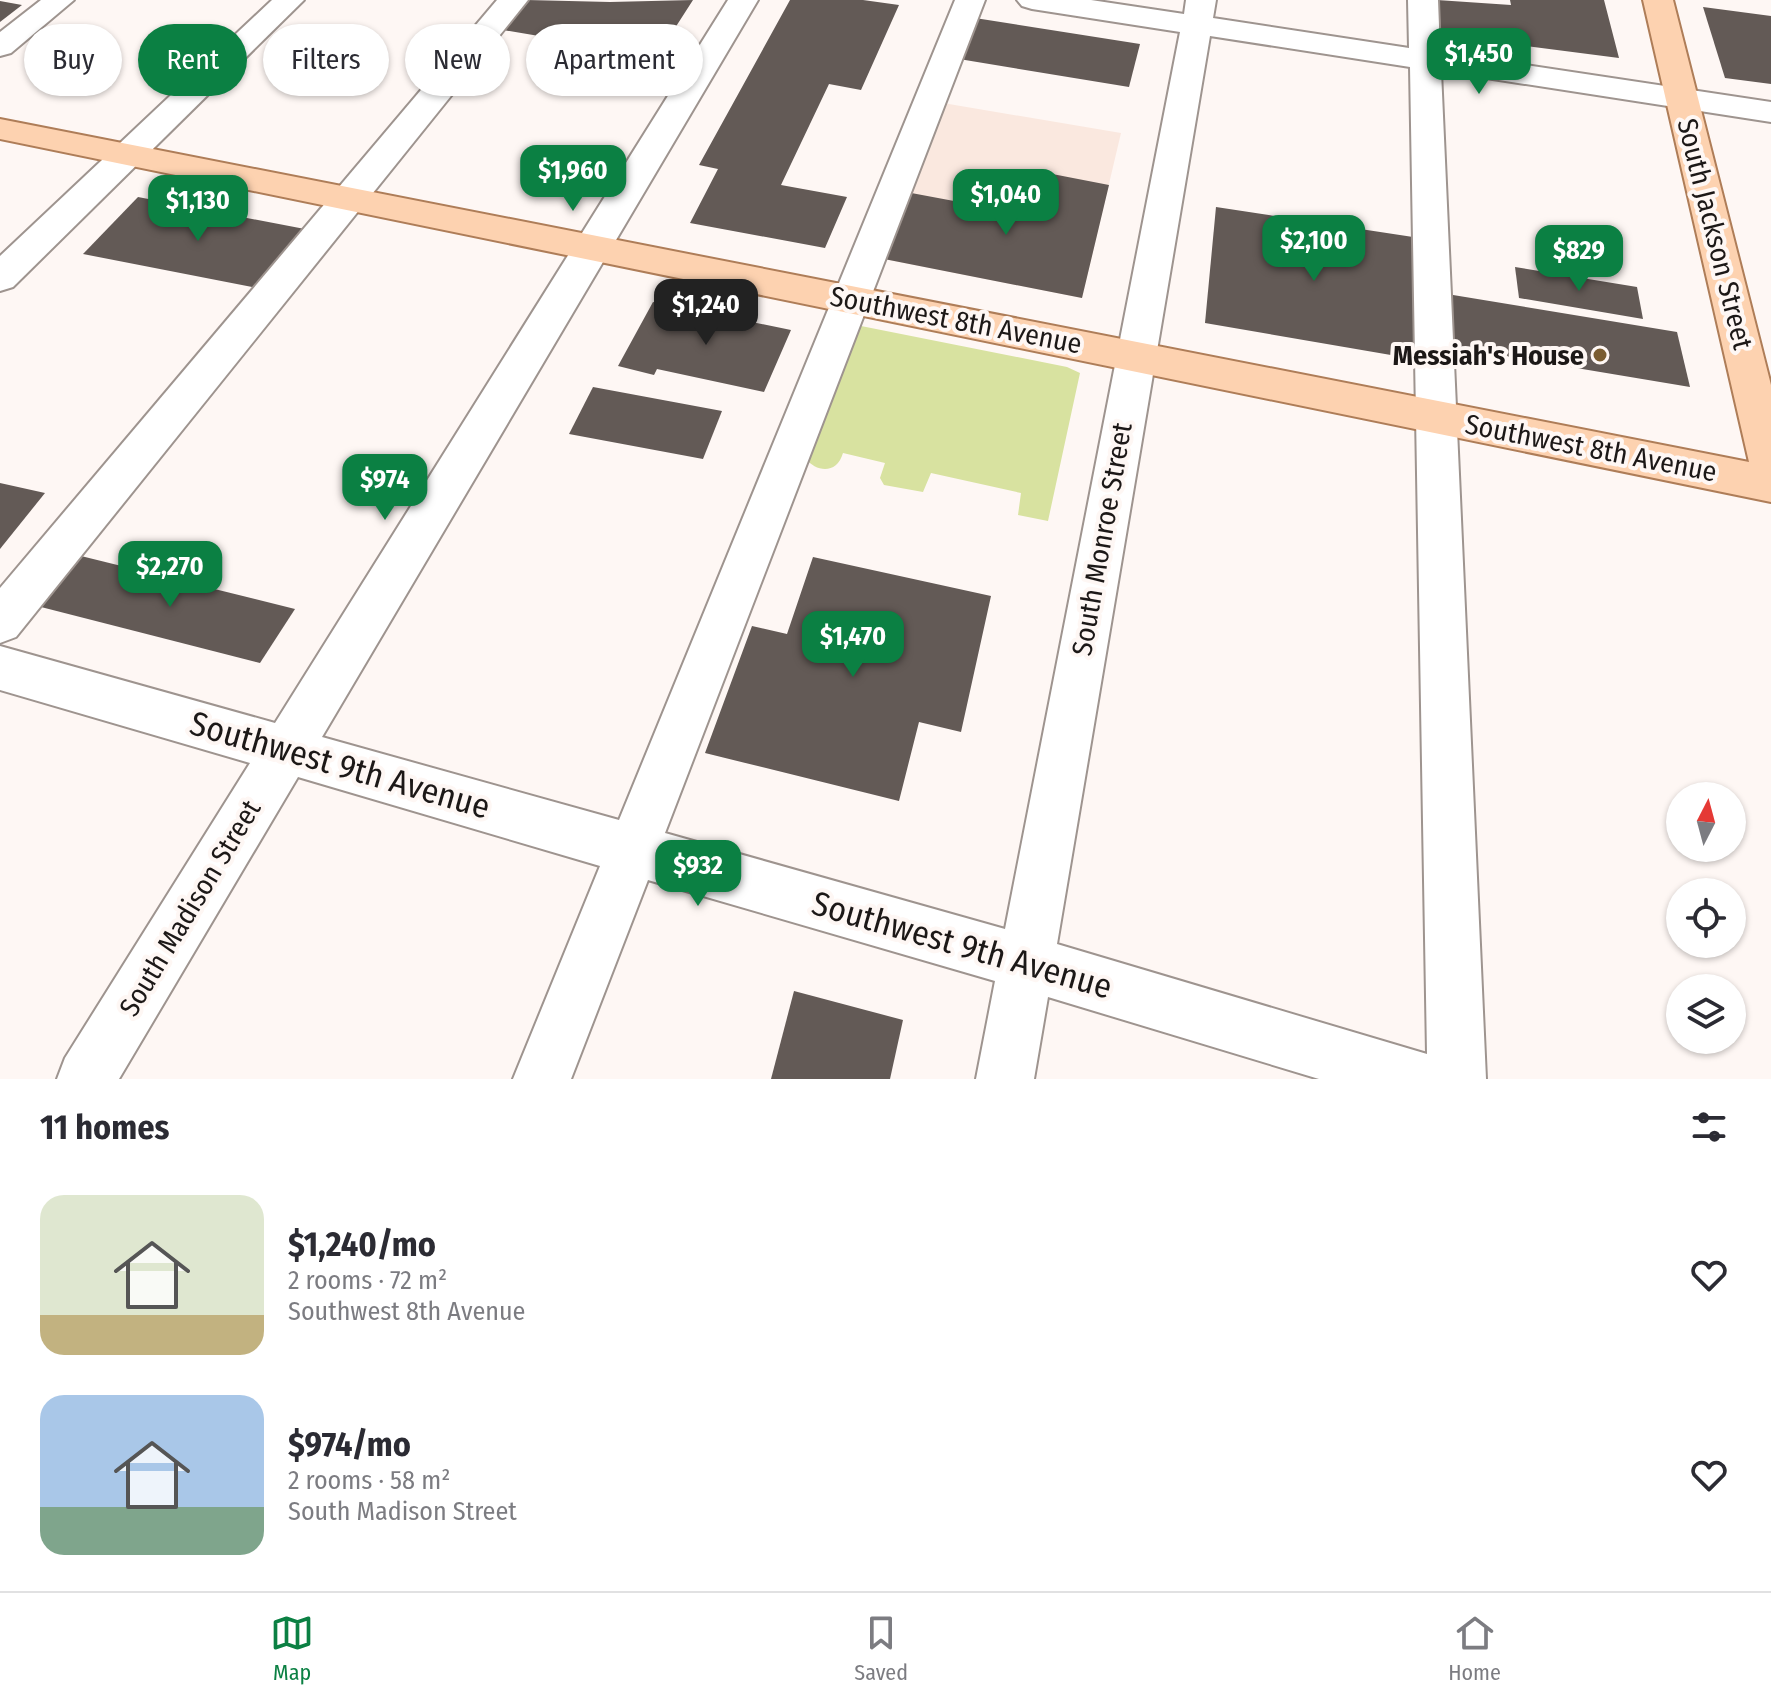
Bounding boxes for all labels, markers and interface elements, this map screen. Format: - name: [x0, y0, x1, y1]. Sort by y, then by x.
- chip: Buy: [24, 24, 122, 96]
- chip: Rent: [138, 24, 247, 96]
- chip: Filters: [263, 24, 389, 96]
- chip: New: [405, 24, 510, 96]
- chip: Apartment: [526, 24, 703, 96]
- pin: $1,450: [1414, 28, 1544, 96]
- text: $1,450: [1445, 38, 1513, 69]
- street label: South Jackson Street: [1670, 115, 1760, 354]
- pin: $1,960: [508, 145, 638, 213]
- text: $1,960: [538, 155, 608, 186]
- pin: $1,040: [941, 169, 1071, 237]
- pin: $1,130: [133, 175, 263, 243]
- text: $1,040: [971, 179, 1041, 210]
- text: $1,130: [166, 185, 230, 216]
- pin: $2,100: [1249, 215, 1379, 283]
- text: $2,100: [1280, 225, 1348, 256]
- pin: $829: [1532, 225, 1626, 293]
- text: $829: [1553, 235, 1605, 266]
- pin: $1,240: [641, 279, 771, 347]
- street label: Southwest 8th Avenue: [827, 279, 1085, 361]
- text: $1,240: [672, 289, 740, 320]
- place label: Messiah's House: [1393, 339, 1584, 372]
- marker: Messiah's House: [1591, 346, 1609, 364]
- street label: Southwest 8th Avenue: [1462, 407, 1720, 489]
- street label: South Monroe Street: [1065, 419, 1139, 658]
- pin: $974: [338, 454, 432, 522]
- text: $974: [360, 464, 410, 495]
- pin: $2,270: [105, 541, 235, 609]
- text: $2,270: [136, 551, 204, 582]
- pin: $1,470: [788, 611, 918, 679]
- text: $1,470: [820, 621, 886, 652]
- street label: Southwest 9th Avenue: [185, 703, 495, 827]
- north arrow: [1666, 782, 1746, 862]
- map controls: [1666, 782, 1746, 1054]
- street label: South Madison Street: [112, 793, 268, 1022]
- pin: $932: [651, 840, 745, 908]
- text: $932: [673, 850, 723, 881]
- button: locate: [1666, 878, 1746, 958]
- street label: Southwest 9th Avenue: [807, 883, 1117, 1007]
- button: layers: [1666, 974, 1746, 1054]
- icon: filters: [1687, 1105, 1731, 1149]
- text: 11 homes: [40, 1107, 169, 1148]
- text: $1,240/mo: [288, 1224, 436, 1265]
- icon: home: [104, 1227, 200, 1323]
- icon: heart: [1687, 1253, 1731, 1297]
- text: 2 rooms · 72 m²: [288, 1265, 447, 1296]
- text: Southwest 8th Avenue: [288, 1296, 525, 1327]
- text: $974/mo: [288, 1424, 411, 1465]
- icon: home: [104, 1427, 200, 1523]
- icon: heart: [1687, 1453, 1731, 1497]
- text: 2 rooms · 58 m²: [288, 1465, 450, 1496]
- text: South Madison Street: [288, 1496, 517, 1527]
- tab: Map: [270, 1611, 314, 1686]
- tab: Saved: [854, 1611, 908, 1686]
- tab: Home: [1448, 1611, 1501, 1686]

